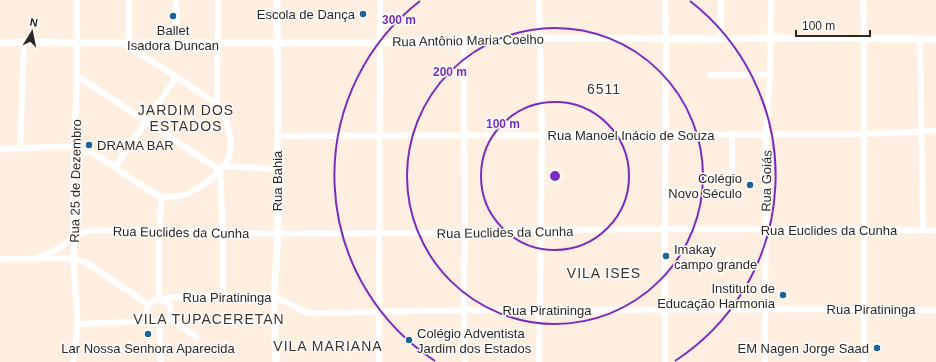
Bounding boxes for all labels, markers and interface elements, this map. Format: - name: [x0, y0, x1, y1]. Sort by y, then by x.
- place label: Escola de Dança: [257, 7, 356, 22]
- marker: Escola de Dança: [358, 9, 368, 19]
- marker: Ballet Isadora Duncan: [168, 11, 178, 21]
- north arrow: [12, 12, 52, 52]
- scale bar: [796, 12, 870, 38]
- text: 300 m: [382, 13, 416, 27]
- text: N: [29, 16, 39, 29]
- text: 100 m: [802, 19, 835, 33]
- place label: Ballet Isadora Duncan: [127, 23, 219, 53]
- street label: Rua Antônio Maria Coelho: [392, 32, 544, 49]
- text: 200 m: [433, 65, 467, 79]
- district label: 6511: [587, 81, 621, 97]
- district label: JARDIM DOS ESTADOS: [138, 102, 234, 134]
- text: 100 m: [486, 117, 520, 131]
- street label: Rua 25 de Dezembro: [67, 119, 84, 243]
- street label: Rua Manoel Inácio de Souza: [548, 128, 715, 143]
- place label: DRAMA BAR: [97, 138, 174, 153]
- marker: DRAMA BAR: [84, 140, 94, 150]
- street label: Rua Bahia: [270, 150, 285, 211]
- street label: Rua Goiás: [758, 150, 775, 212]
- centre of rings: [548, 169, 562, 183]
- place label: Colégio Novo Século: [668, 171, 742, 201]
- marker: Colégio Novo Século: [745, 180, 755, 190]
- street label: Rua Euclides da Cunha: [761, 223, 898, 238]
- street label: Rua Euclides da Cunha: [113, 224, 250, 241]
- street label: Rua Euclides da Cunha: [437, 224, 574, 241]
- place label: Imakay campo grande: [674, 242, 757, 272]
- marker: Imakay campo grande: [661, 251, 671, 261]
- district label: VILA ISES: [567, 265, 641, 281]
- place label: Instituto de Educação Harmonia: [657, 281, 776, 311]
- street label: Rua Piratininga: [183, 290, 272, 305]
- marker: Instituto de Educação Harmonia: [778, 290, 788, 300]
- street label: Rua Piratininga: [827, 302, 916, 317]
- street label: Rua Piratininga: [503, 303, 592, 318]
- district label: VILA TUPACERETAN: [133, 311, 285, 327]
- place label: Colégio Adventista Jardim dos Estados: [417, 326, 532, 356]
- marker: Lar Nossa Senhora Aparecida: [143, 329, 153, 339]
- marker: Colégio Adventista Jardim dos Estados: [404, 335, 414, 345]
- district label: VILA MARIANA: [273, 338, 383, 354]
- place label: Lar Nossa Senhora Aparecida: [61, 341, 235, 356]
- place label: EM Nagen Jorge Saad: [737, 341, 869, 356]
- marker: EM Nagen Jorge Saad: [872, 343, 882, 353]

